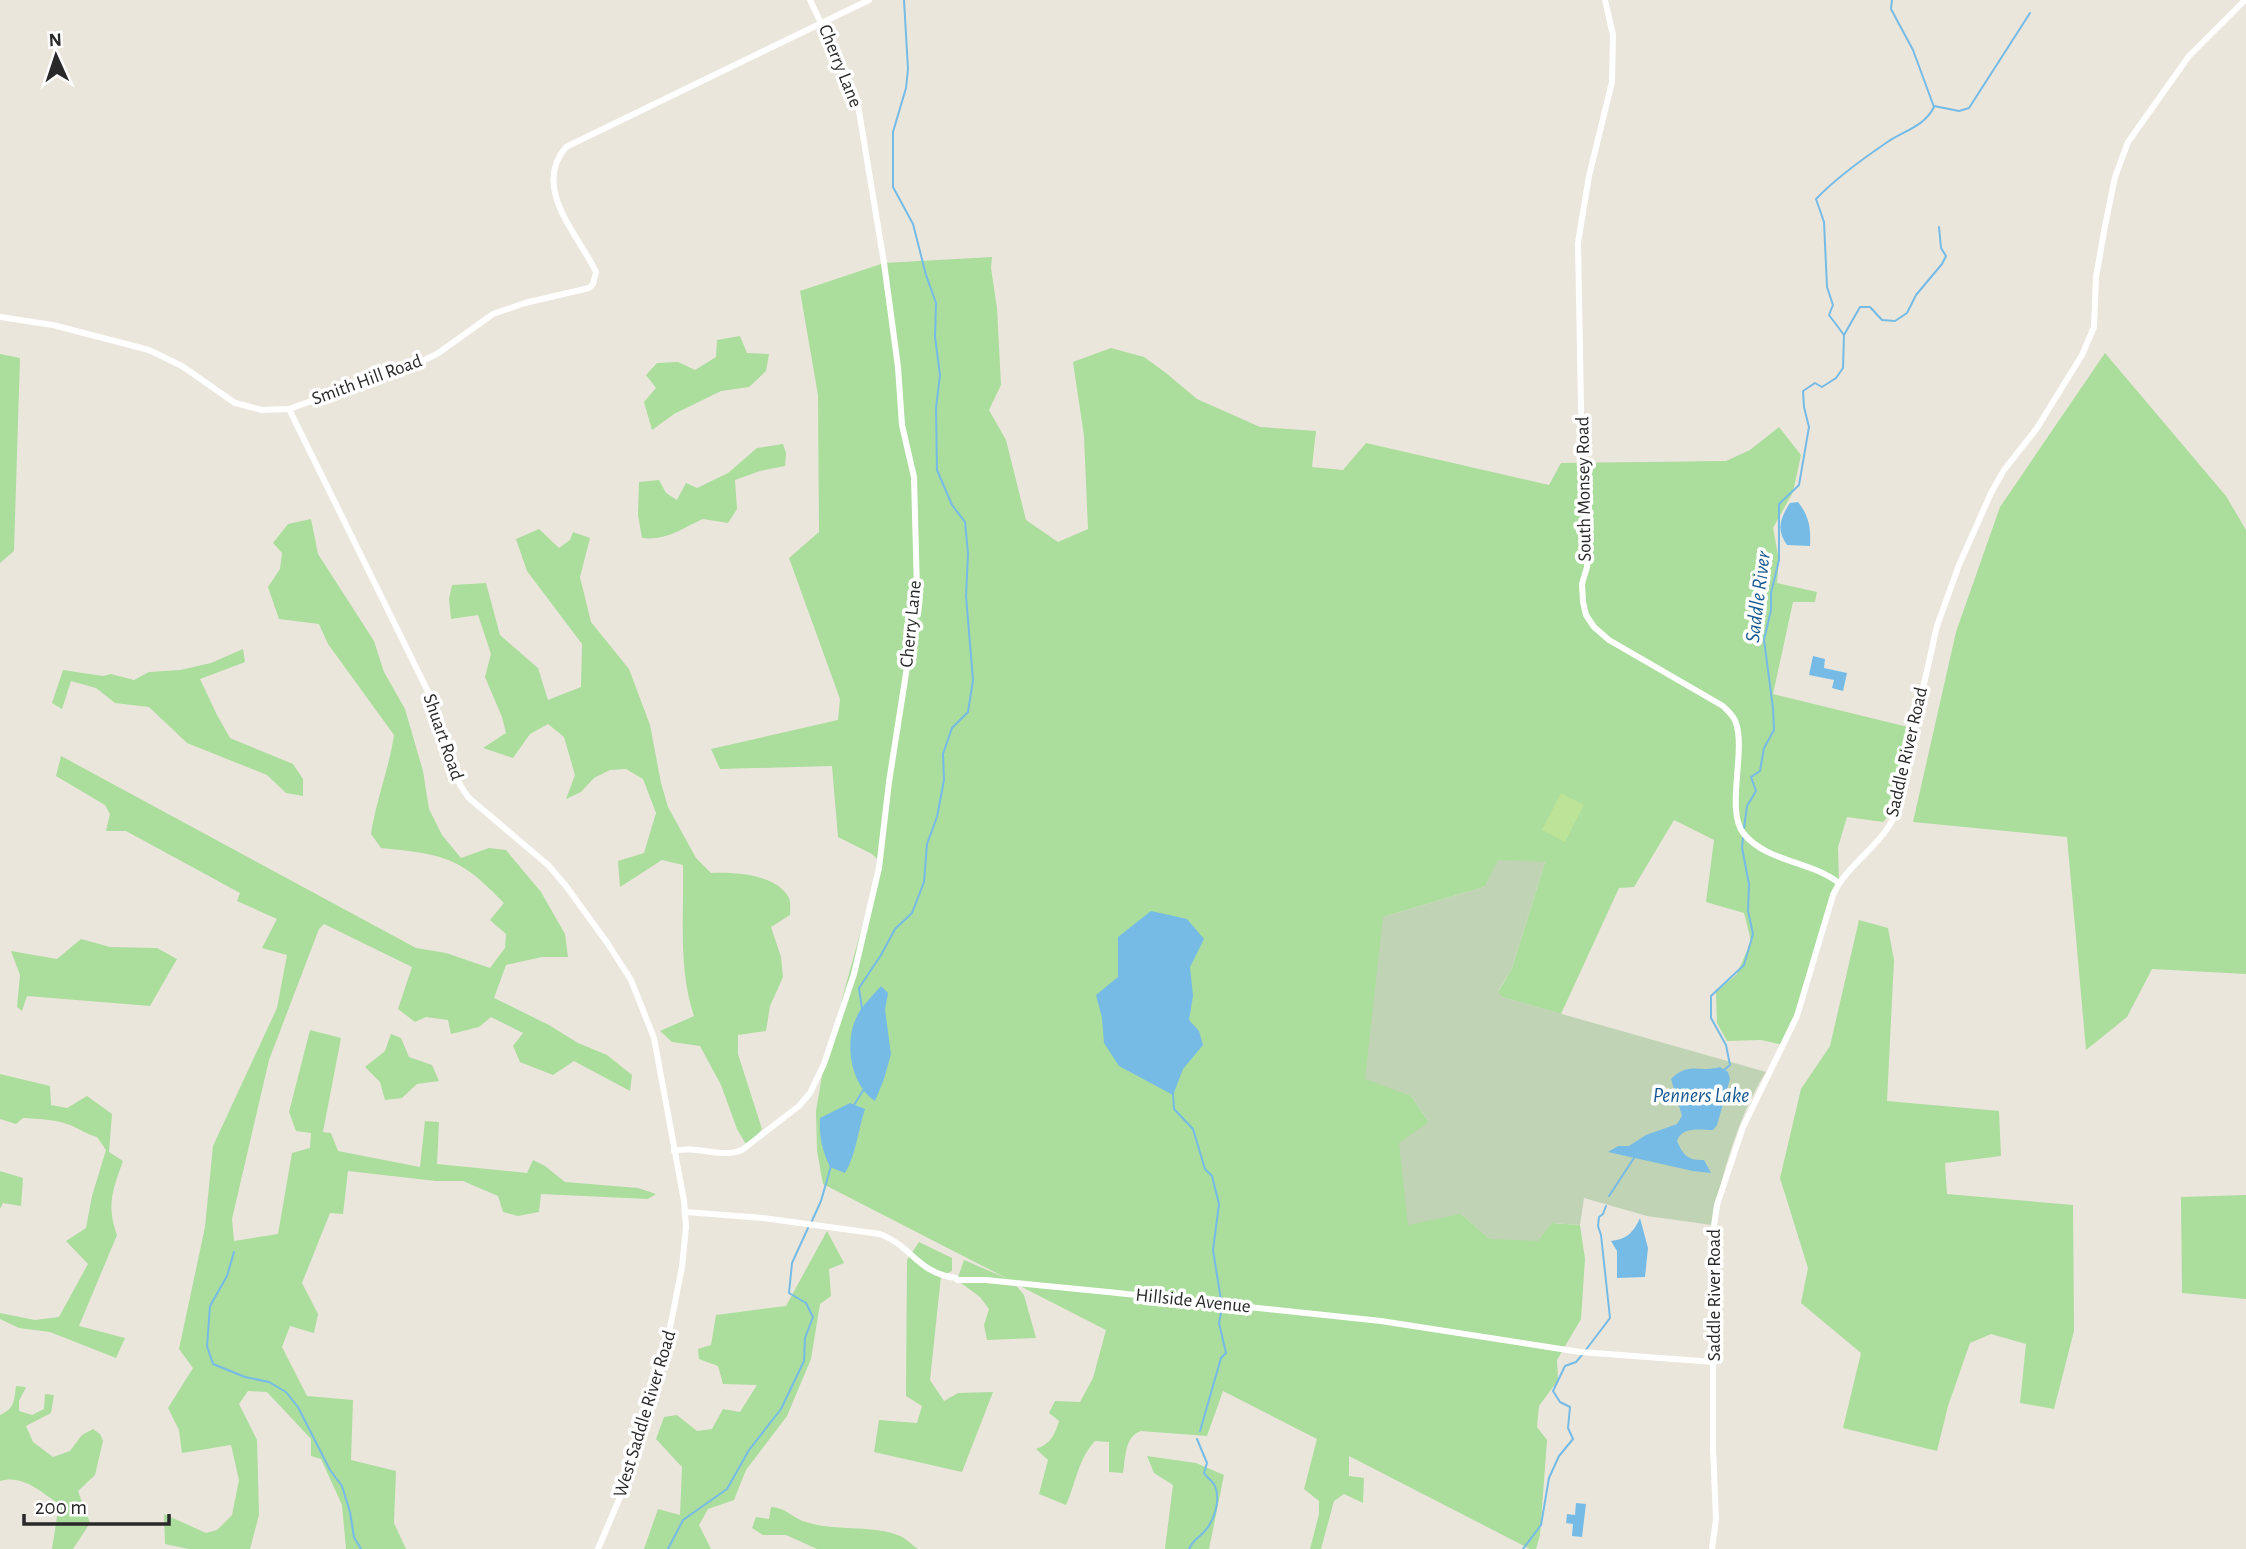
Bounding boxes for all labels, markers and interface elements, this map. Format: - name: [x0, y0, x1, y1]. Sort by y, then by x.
- north arrow: [21, 21, 91, 91]
- street label: Cherry Lane: [815, 22, 865, 110]
- text: N: [48, 31, 62, 50]
- street label: Smith Hill Road: [309, 351, 425, 409]
- street label: South Monsey Road: [1573, 416, 1595, 562]
- water label: Saddle River: [1742, 549, 1774, 644]
- street label: Cherry Lane: [897, 580, 925, 668]
- street label: Saddle River Road: [1883, 685, 1931, 819]
- street label: Shuart Road: [419, 691, 467, 783]
- water label: Penners Lake: [1653, 1085, 1749, 1106]
- street label: Saddle River Road: [1705, 1229, 1724, 1361]
- street label: Hillside Avenue: [1134, 1286, 1252, 1316]
- street label: West Saddle River Road: [611, 1328, 679, 1500]
- scale bar: [24, 1482, 170, 1526]
- text: 200 m: [35, 1497, 87, 1518]

